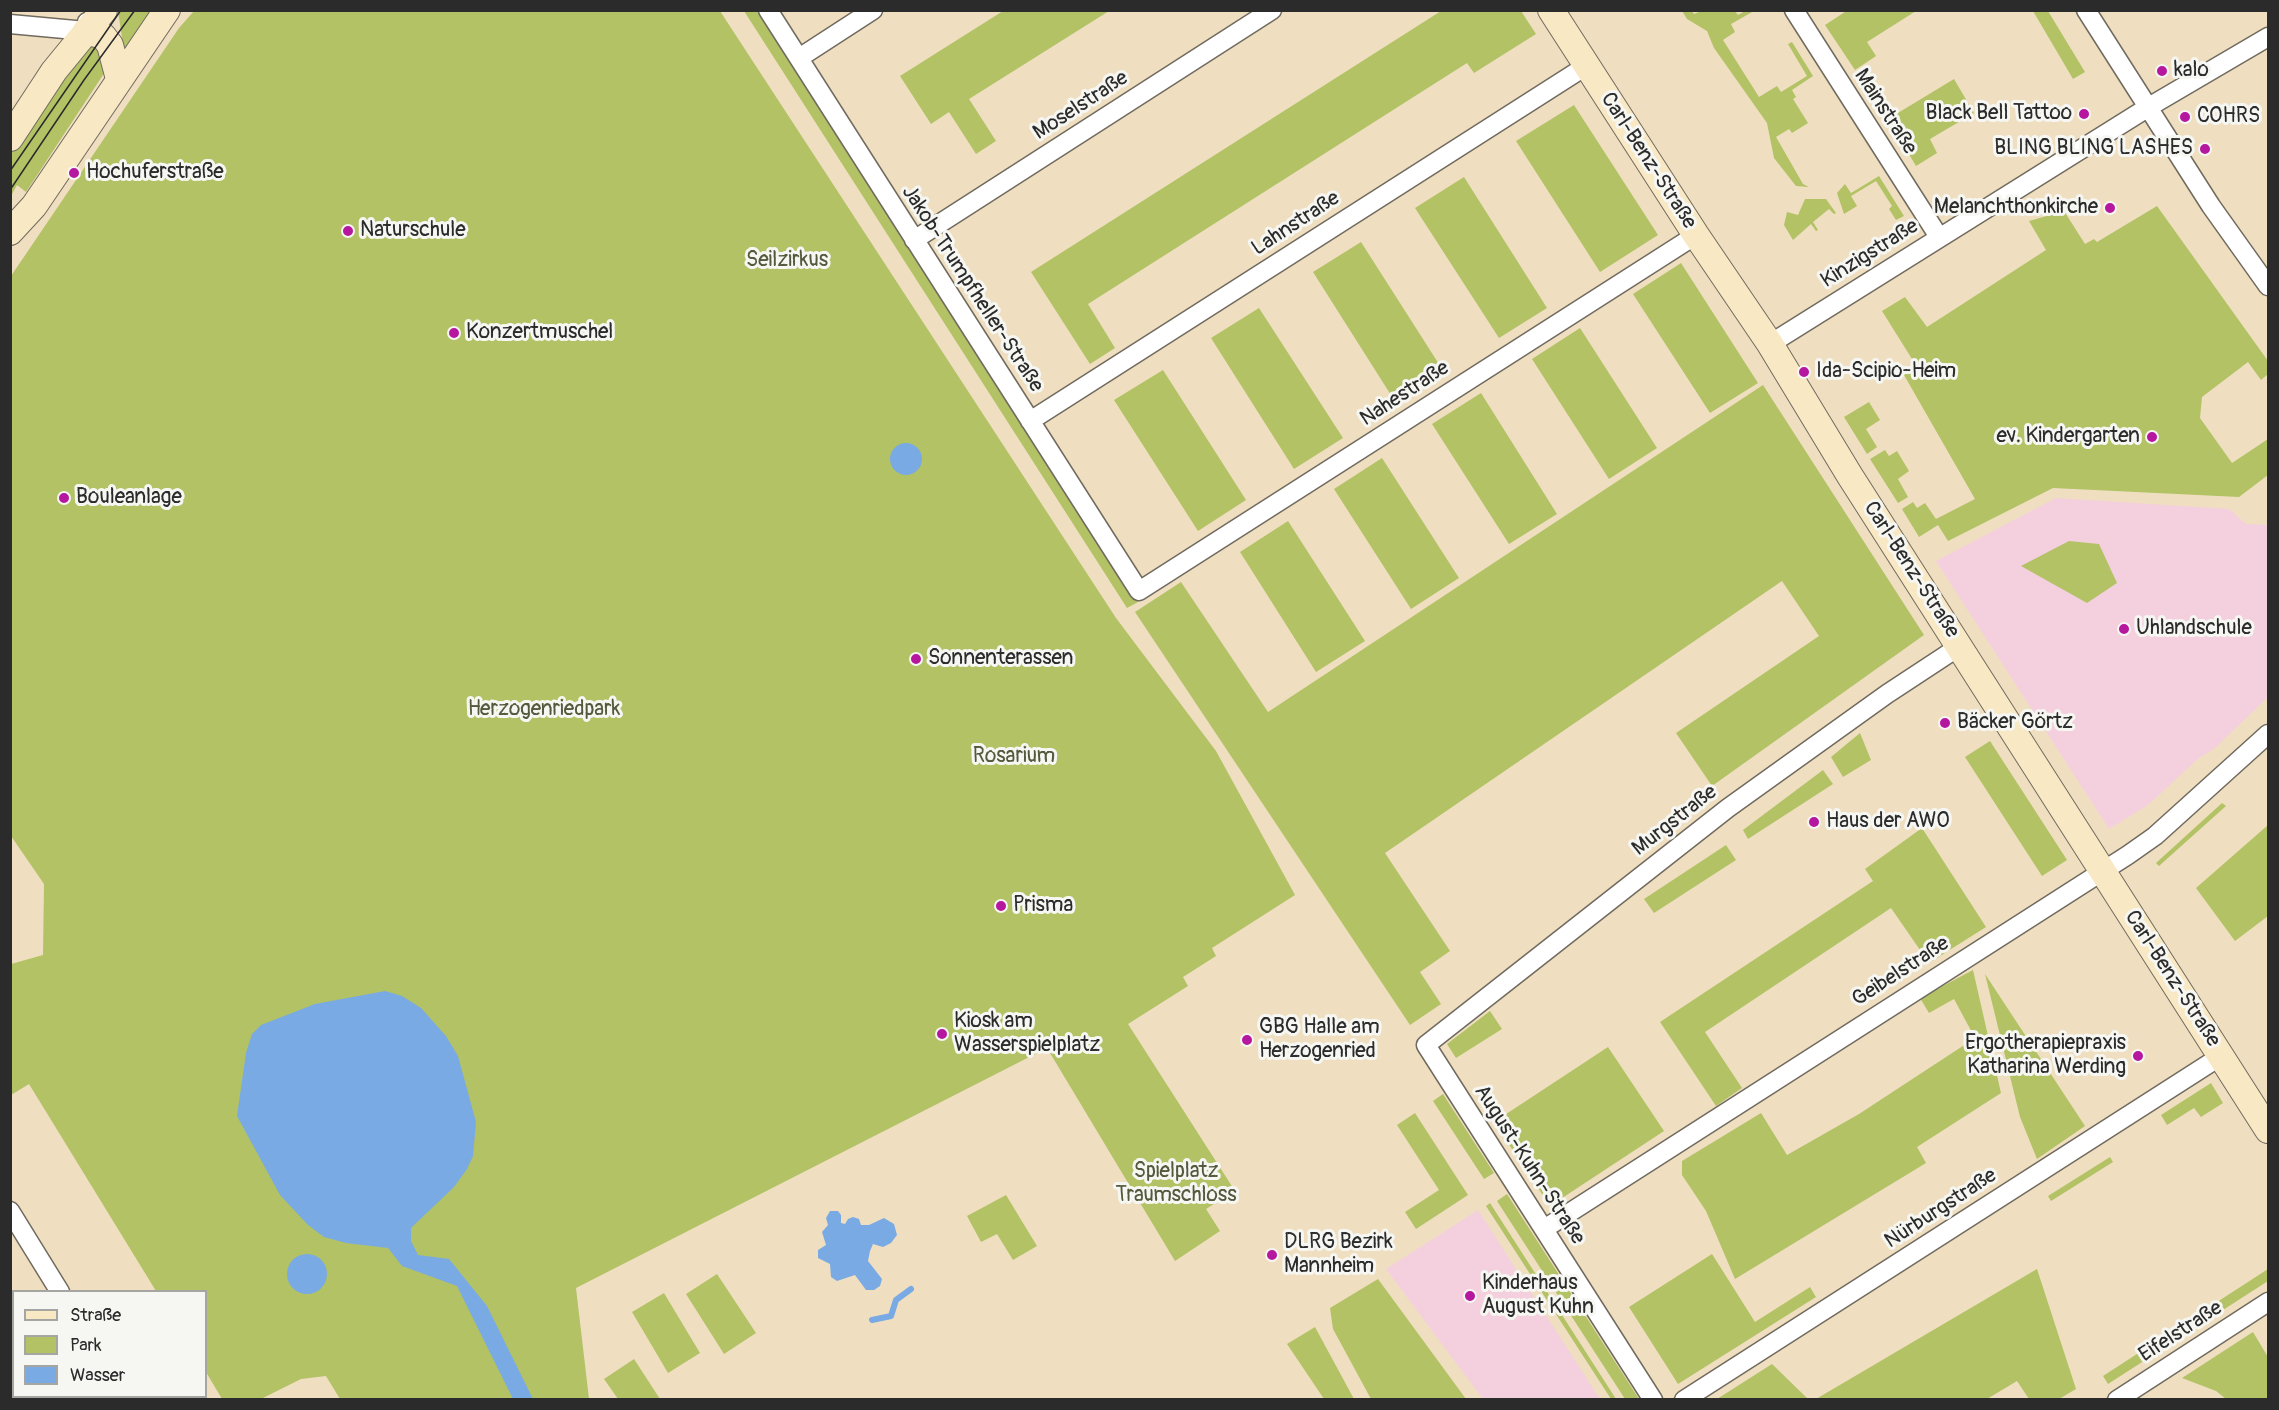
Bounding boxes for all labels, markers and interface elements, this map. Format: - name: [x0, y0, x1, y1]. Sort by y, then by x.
- place label: kalo: [2174, 58, 2209, 84]
- marker: kalo: [2155, 64, 2169, 78]
- street label: Mainstraße: [1848, 65, 1922, 159]
- street label: Moselstraße: [1029, 66, 1133, 146]
- street label: Carl-Benz-Straße: [1595, 88, 1701, 234]
- place label: Black Bell Tattoo: [1926, 101, 2072, 127]
- place label: COHRS: [2197, 104, 2260, 130]
- marker: Black Bell Tattoo: [2077, 107, 2091, 121]
- marker: COHRS: [2178, 110, 2192, 124]
- place label: BLING BLING LASHES: [1994, 136, 2193, 162]
- marker: BLING BLING LASHES: [2198, 142, 2212, 156]
- place label: Hochuferstraße: [86, 160, 224, 186]
- marker: Hochuferstraße: [67, 166, 81, 180]
- street label: Jakob-Trumpfheller-Straße: [896, 181, 1048, 397]
- street label: Lahnstraße: [1247, 186, 1345, 262]
- place label: Melanchthonkirche: [1934, 195, 2098, 221]
- marker: Melanchthonkirche: [2103, 201, 2117, 215]
- street label: Kinzigstraße: [1817, 214, 1923, 294]
- place label: Naturschule: [360, 218, 466, 244]
- marker: Naturschule: [341, 224, 355, 238]
- park label: Seilzirkus: [746, 248, 828, 274]
- place label: Konzertmuschel: [466, 320, 613, 346]
- marker: Konzertmuschel: [447, 326, 461, 340]
- street label: Nahestraße: [1356, 356, 1454, 432]
- place label: Ida-Scipio-Heim: [1816, 359, 1956, 385]
- marker: Ida-Scipio-Heim: [1797, 365, 1811, 379]
- place label: ev. Kindergarten: [1997, 424, 2140, 450]
- marker: ev. Kindergarten: [2145, 430, 2159, 444]
- place label: Bouleanlage: [76, 485, 182, 511]
- marker: Bouleanlage: [57, 491, 71, 505]
- street label: Carl-Benz-Straße: [1858, 497, 1964, 643]
- place label: Uhlandschule: [2136, 616, 2252, 642]
- marker: Uhlandschule: [2117, 622, 2131, 636]
- place label: Sonnenterassen: [928, 646, 1073, 672]
- marker: Sonnenterassen: [909, 652, 923, 666]
- park label: Herzogenriedpark: [468, 697, 620, 723]
- place label: Bäcker Görtz: [1957, 710, 2073, 736]
- marker: Bäcker Görtz: [1938, 716, 1952, 730]
- park label: Rosarium: [973, 744, 1055, 770]
- street label: Murgstraße: [1628, 780, 1722, 862]
- place label: Haus der AWO: [1826, 809, 1950, 835]
- marker: Haus der AWO: [1807, 815, 1821, 829]
- place label: Prisma: [1013, 893, 1073, 919]
- marker: Prisma: [994, 899, 1008, 913]
- street label: Carl-Benz-Straße: [2119, 906, 2225, 1052]
- street label: Geibelstraße: [1848, 931, 1954, 1013]
- place label: Kiosk am Wasserspielplatz: [954, 1009, 1100, 1059]
- place label: GBG Halle am Herzogenried: [1259, 1015, 1380, 1065]
- marker: Kiosk am Wasserspielplatz: [935, 1027, 949, 1041]
- place label: Ergotherapiepraxis Katharina Werding: [1965, 1031, 2126, 1081]
- marker: GBG Halle am Herzogenried: [1240, 1033, 1254, 1047]
- marker: Ergotherapiepraxis Katharina Werding: [2131, 1049, 2145, 1063]
- street label: August-Kuhn-Straße: [1468, 1081, 1590, 1249]
- park label: Spielplatz Traumschloss: [1115, 1159, 1237, 1209]
- street label: Nürburgstraße: [1880, 1163, 2002, 1255]
- place label: DLRG Bezirk Mannheim: [1284, 1230, 1393, 1280]
- marker: DLRG Bezirk Mannheim: [1265, 1248, 1279, 1262]
- place label: Kinderhaus August Kuhn: [1482, 1271, 1594, 1321]
- marker: Kinderhaus August Kuhn: [1463, 1289, 1477, 1303]
- legend: [12, 1290, 207, 1398]
- street label: Eifelstraße: [2135, 1296, 2227, 1368]
- text: Straße: [70, 1304, 121, 1327]
- text: Park: [70, 1334, 102, 1357]
- text: Wasser: [70, 1364, 125, 1387]

